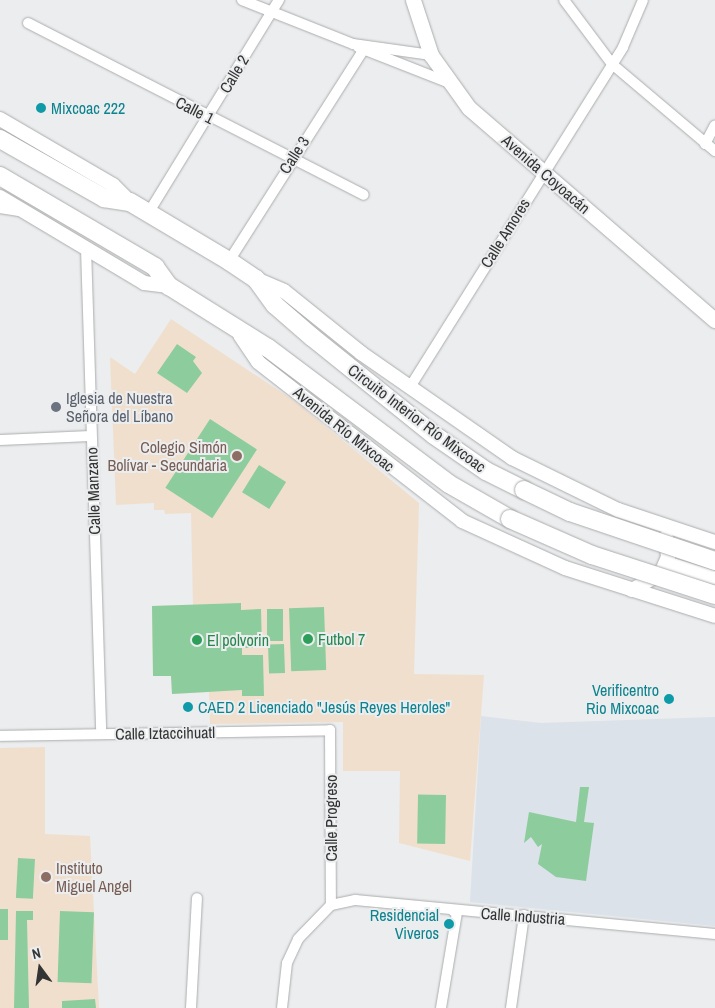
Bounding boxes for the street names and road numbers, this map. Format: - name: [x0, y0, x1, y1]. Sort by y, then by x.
- street label: Calle 2: [215, 52, 253, 96]
- street label: Calle 1: [172, 92, 218, 128]
- street label: Avenida Coyoacán: [498, 130, 594, 218]
- street label: Calle 3: [275, 133, 313, 177]
- street label: Calle Amores: [476, 195, 534, 271]
- street label: Circuito Interior Río Mixcoac: [344, 360, 490, 476]
- street label: Avenida Río Mixcoac: [290, 382, 398, 476]
- street label: Calle Manzano: [82, 447, 104, 535]
- street label: Calle Iztaccihuatl: [115, 723, 215, 743]
- street label: Calle Progreso: [321, 775, 341, 861]
- street label: Calle Industria: [480, 903, 566, 929]

